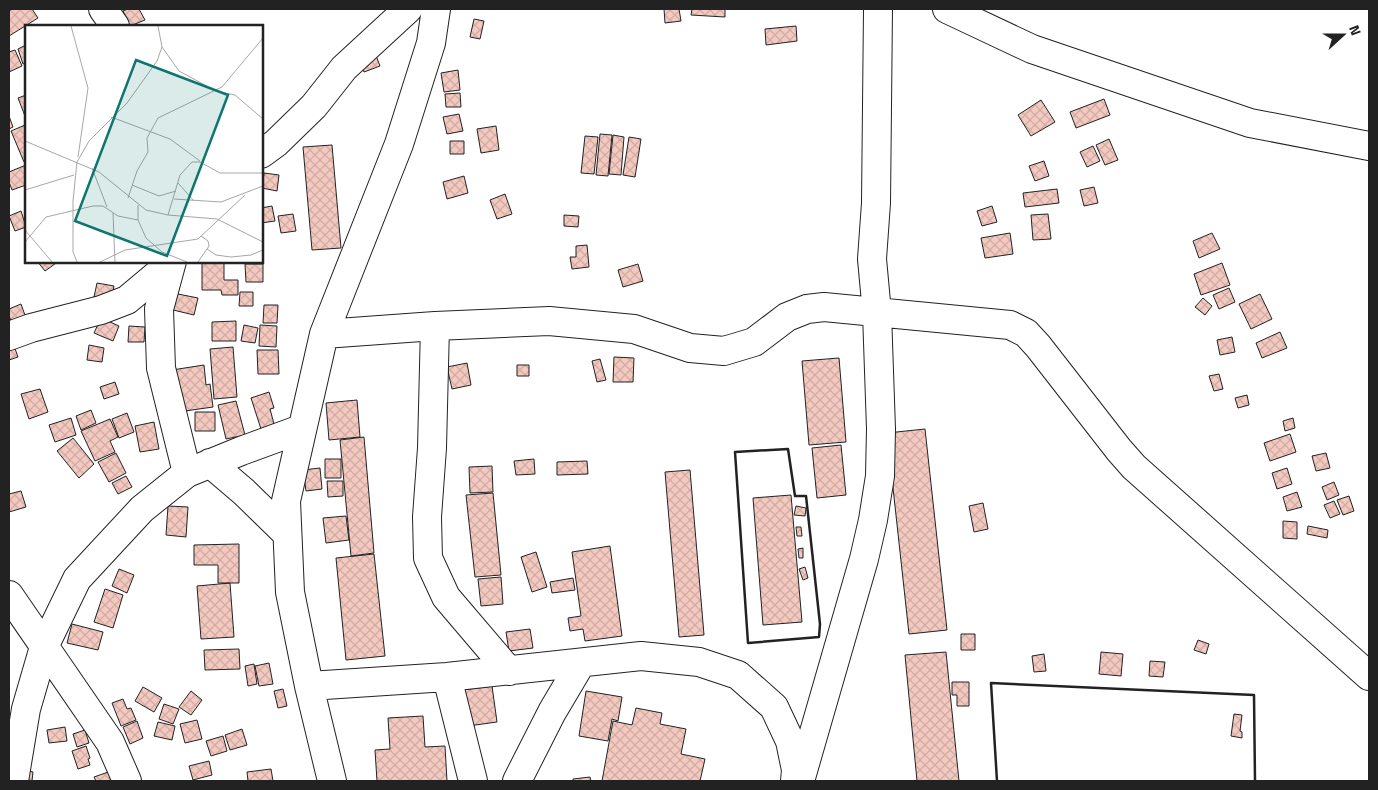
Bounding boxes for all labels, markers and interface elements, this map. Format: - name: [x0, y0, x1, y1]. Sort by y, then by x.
- north arrow: [1318, 10, 1368, 60]
- text: N: [1344, 22, 1367, 38]
- inset map: [25, 25, 262, 262]

